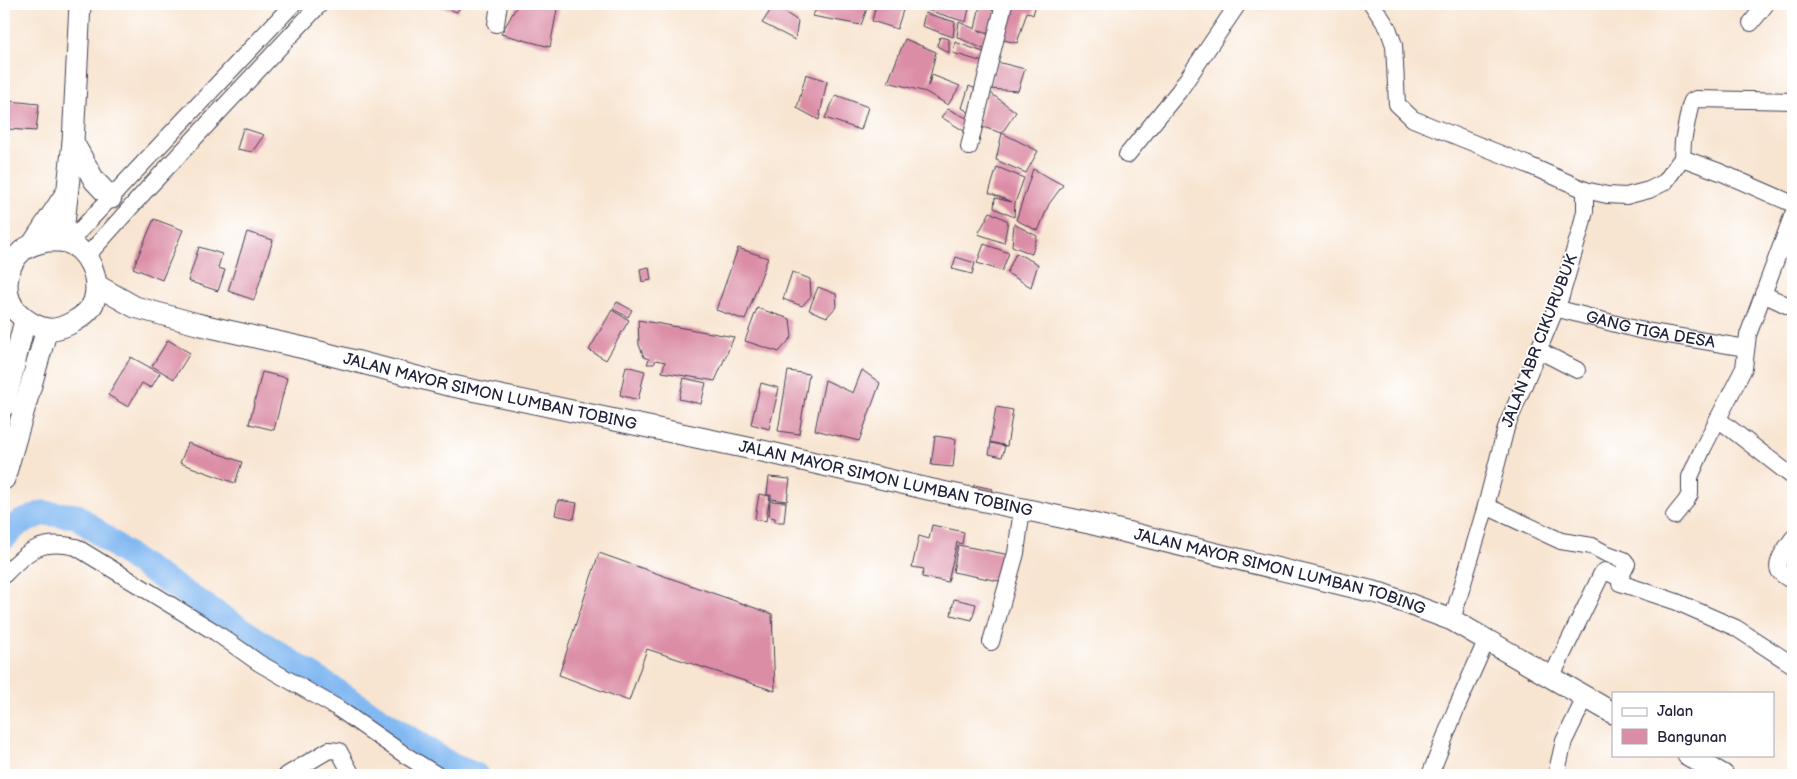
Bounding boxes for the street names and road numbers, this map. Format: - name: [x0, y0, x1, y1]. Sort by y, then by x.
- street label: JALAN ABR CIKURUBUK: [1498, 251, 1582, 430]
- street label: GANG TIGA DESA: [1584, 307, 1717, 352]
- street label: JALAN MAYOR SIMON LUMBAN TOBING: [341, 349, 639, 434]
- street label: JALAN MAYOR SIMON LUMBAN TOBING: [737, 437, 1034, 520]
- street label: JALAN MAYOR SIMON LUMBAN TOBING: [1132, 525, 1428, 619]

